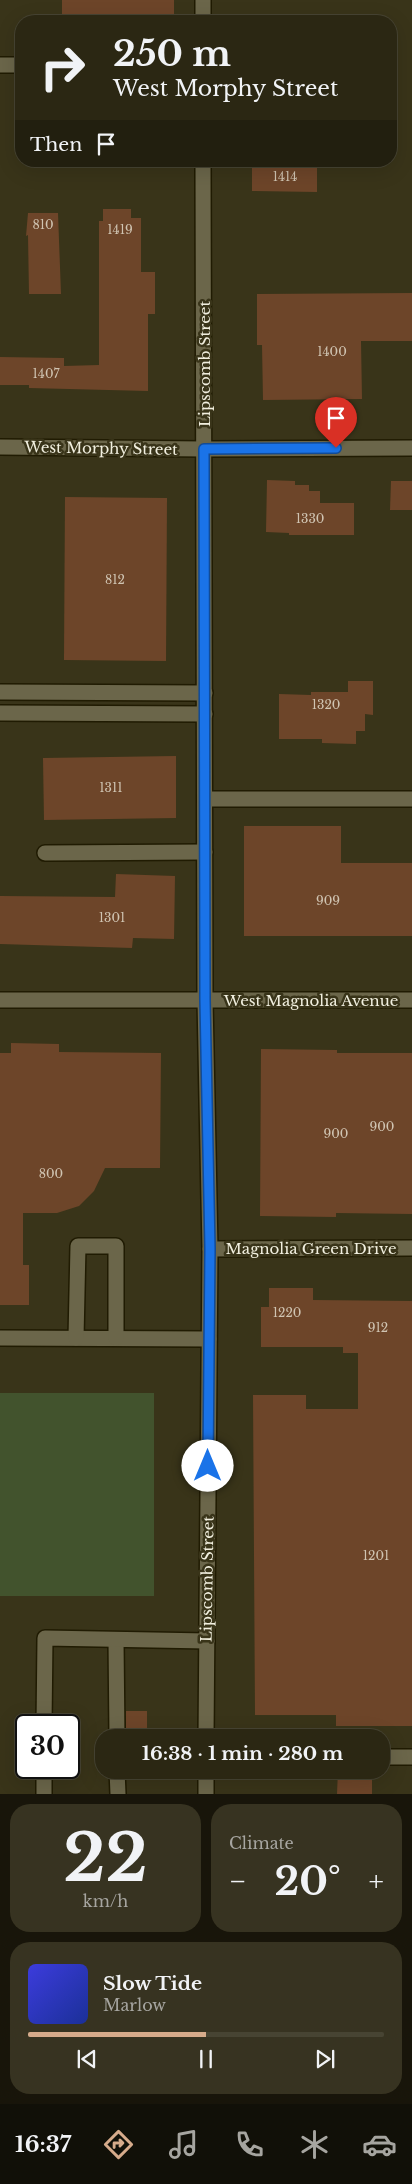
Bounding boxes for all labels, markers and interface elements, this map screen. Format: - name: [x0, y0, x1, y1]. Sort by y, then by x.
- text: 250 m: [113, 32, 231, 75]
- icon: right: [30, 35, 95, 100]
- text: West Morphy Street: [113, 75, 338, 102]
- icon: arrive: [92, 130, 120, 158]
- text: Then: [30, 133, 82, 156]
- house number: 1414: [273, 169, 297, 184]
- house number: 810: [32, 217, 54, 232]
- house number: 1419: [107, 222, 133, 237]
- street label: Lipscomb Street: [195, 301, 214, 427]
- house number: 1400: [317, 344, 347, 359]
- house number: 1407: [33, 366, 60, 381]
- pin: [315, 397, 357, 448]
- icon: arrive: [322, 404, 350, 432]
- street label: West Morphy Street: [23, 437, 178, 459]
- house number: 1330: [296, 511, 324, 526]
- house number: 812: [105, 572, 125, 587]
- house number: 1320: [312, 697, 340, 712]
- house number: 1311: [99, 780, 123, 795]
- house number: 909: [316, 893, 340, 908]
- house number: 1301: [99, 910, 125, 925]
- street label: West Magnolia Avenue: [223, 991, 398, 1010]
- house number: 900: [370, 1119, 394, 1134]
- house number: 900: [324, 1126, 348, 1141]
- house number: 800: [39, 1166, 63, 1181]
- street label: Magnolia Green Drive: [226, 1239, 396, 1258]
- house number: 1220: [273, 1305, 301, 1320]
- house number: 912: [368, 1320, 388, 1335]
- position arrow: [181, 1439, 233, 1491]
- street label: Lipscomb Street: [196, 1515, 218, 1642]
- house number: 1201: [363, 1548, 389, 1563]
- speed limit sign: 30: [15, 1714, 80, 1779]
- text: 16:38 · 1 min · 280 m: [142, 1742, 343, 1765]
- text: 22: [63, 1818, 148, 1899]
- text: Climate: [229, 1833, 294, 1853]
- text: 20°: [275, 1858, 341, 1905]
- text: −: [229, 1864, 247, 1899]
- text: +: [369, 1864, 384, 1899]
- text: km/h: [83, 1891, 128, 1911]
- text: Slow Tide: [103, 1972, 202, 1995]
- text: Marlow: [103, 1995, 166, 2015]
- icon: previous: [73, 2045, 101, 2073]
- icon: pause: [192, 2045, 220, 2073]
- icon: next: [311, 2045, 339, 2073]
- icon: directions: [101, 2127, 136, 2162]
- icon: music: [166, 2127, 201, 2162]
- icon: phone: [232, 2127, 267, 2162]
- icon: climate: [297, 2127, 332, 2162]
- icon: car: [362, 2127, 397, 2162]
- text: 16:37: [15, 2131, 71, 2158]

